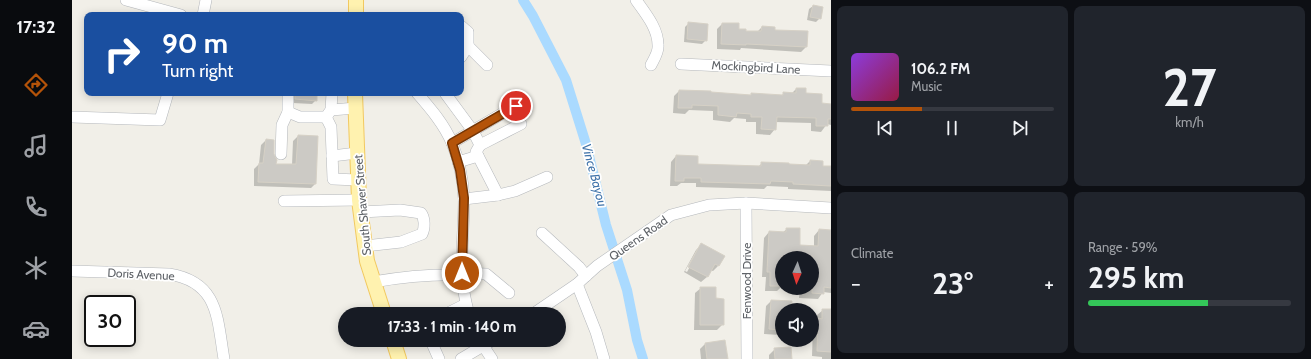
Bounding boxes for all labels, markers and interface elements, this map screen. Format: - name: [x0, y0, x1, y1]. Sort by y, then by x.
- text: 17:32: [16, 16, 56, 38]
- text: 90 m: [162, 26, 228, 60]
- icon: right: [96, 28, 148, 80]
- text: 27: [1162, 56, 1217, 119]
- street label: Mockingbird Lane: [711, 57, 801, 77]
- text: Turn right: [162, 60, 233, 82]
- text: 106.2 FM: [911, 60, 970, 78]
- icon: directions: [22, 71, 50, 99]
- text: Music: [911, 78, 942, 94]
- pin: [499, 89, 533, 123]
- icon: arrive: [505, 95, 527, 117]
- text: km/h: [1175, 114, 1204, 130]
- icon: previous: [874, 117, 896, 139]
- icon: pause: [941, 117, 963, 139]
- icon: next: [1009, 117, 1031, 139]
- icon: music: [22, 132, 50, 160]
- water label: Vince Bayou: [579, 142, 611, 209]
- street label: South Shaver Street: [350, 154, 374, 256]
- icon: phone: [22, 193, 50, 221]
- street label: Queens Road: [606, 212, 670, 264]
- text: Range · 59%: [1088, 239, 1157, 255]
- street label: Fenwood Drive: [739, 243, 754, 319]
- text: Climate: [851, 245, 893, 261]
- north arrow: [775, 251, 819, 295]
- map controls: [775, 251, 819, 347]
- position arrow: [441, 252, 483, 294]
- icon: climate: [22, 254, 50, 282]
- text: 295 km: [1088, 259, 1184, 296]
- street label: Doris Avenue: [107, 265, 175, 283]
- text: 23°: [932, 265, 973, 302]
- text: −: [851, 270, 861, 297]
- text: +: [1044, 270, 1054, 297]
- speed limit sign: 30: [84, 295, 136, 347]
- button: sound: [775, 303, 819, 347]
- icon: car: [22, 315, 50, 343]
- text: 17:33 · 1 min · 140 m: [388, 318, 516, 336]

